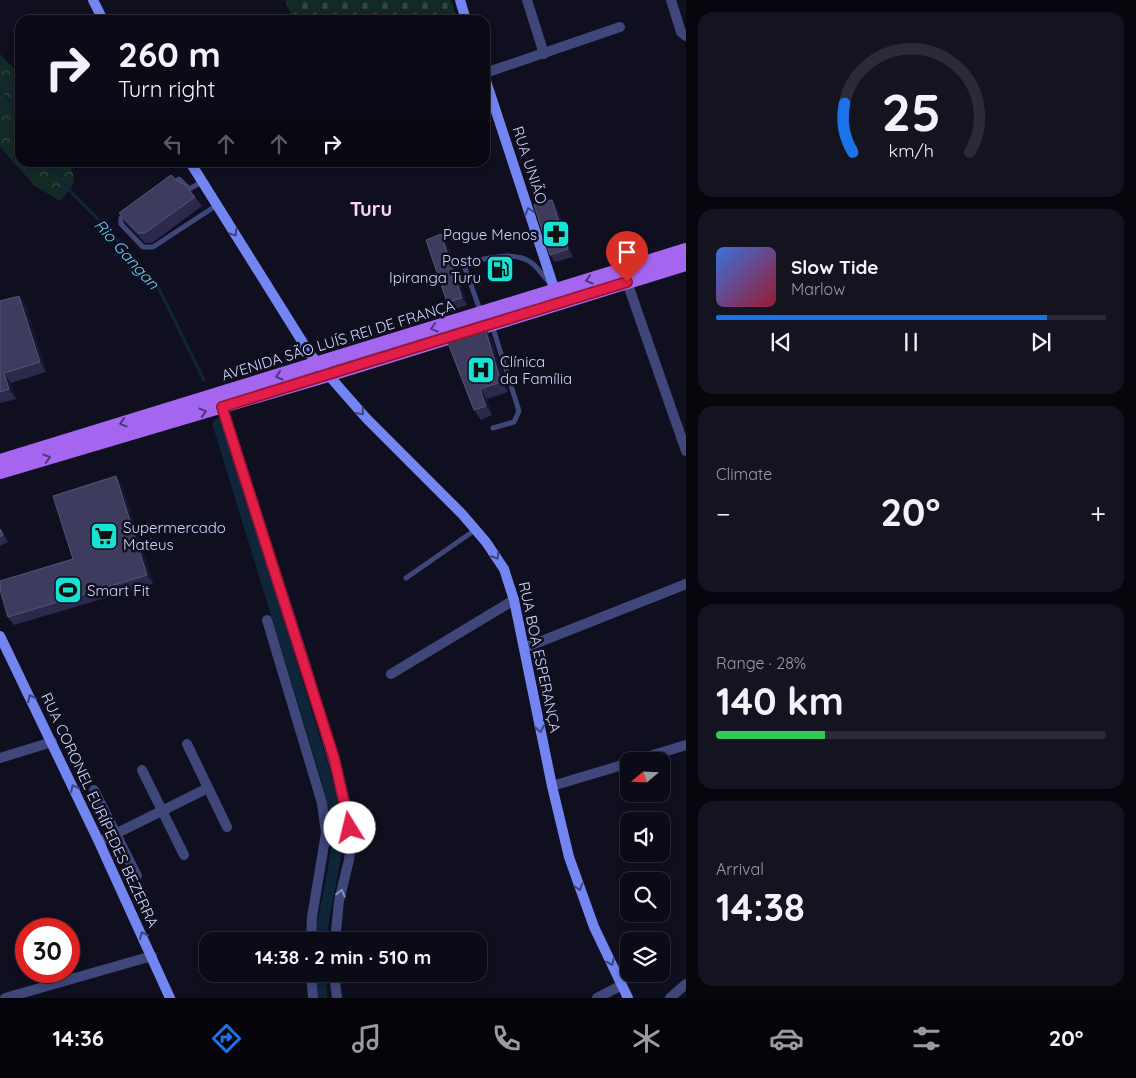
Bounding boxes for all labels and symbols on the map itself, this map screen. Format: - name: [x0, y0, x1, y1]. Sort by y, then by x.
- street label: RUA UNIÃO: [508, 124, 552, 206]
- district label: Turu: [350, 196, 392, 221]
- one-way arrow: [525, 208, 535, 216]
- water label: Rio Gangan: [90, 215, 164, 294]
- pharmacy icon: Pague Menos: [541, 219, 571, 249]
- place label: Pague Menos: [443, 225, 537, 244]
- one-way arrow: [228, 228, 238, 237]
- pin: [606, 231, 648, 282]
- place label: Posto Ipiranga Turu: [389, 251, 481, 287]
- fuel station icon: Posto Ipiranga Turu: [485, 254, 515, 284]
- one-way arrow: [586, 275, 594, 285]
- street label: AVENIDA SÃO LUÍS REI DE FRANÇA: [219, 295, 457, 385]
- one-way arrow: [430, 323, 439, 333]
- place label: Clínica da Família: [500, 352, 572, 388]
- hospital icon: Clínica da Família: [466, 355, 496, 385]
- one-way arrow: [275, 370, 283, 380]
- one-way arrow: [355, 406, 364, 415]
- one-way arrow: [198, 408, 206, 418]
- one-way arrow: [120, 418, 128, 428]
- one-way arrow: [42, 454, 50, 464]
- place label: Supermercado Mateus: [123, 518, 226, 554]
- supermarket icon: Supermercado Mateus: [89, 521, 119, 551]
- one-way arrow: [489, 550, 499, 559]
- sports icon: Smart Fit: [53, 575, 83, 605]
- street label: RUA BOA ESPERANÇA: [515, 580, 565, 735]
- place label: Smart Fit: [87, 581, 150, 600]
- street label: RUA CORONEL EURÍPEDES BEZERRA: [37, 689, 163, 931]
- one-way arrow: [27, 694, 37, 703]
- one-way arrow: [535, 725, 545, 733]
- north arrow: [620, 752, 670, 802]
- one-way arrow: [69, 784, 80, 793]
- position arrow: [323, 801, 375, 853]
- one-way arrow: [573, 882, 583, 890]
- one-way arrow: [335, 889, 346, 897]
- speed limit sign: 30: [15, 918, 80, 983]
- one-way arrow: [138, 931, 149, 940]
- one-way arrow: [605, 957, 615, 966]

